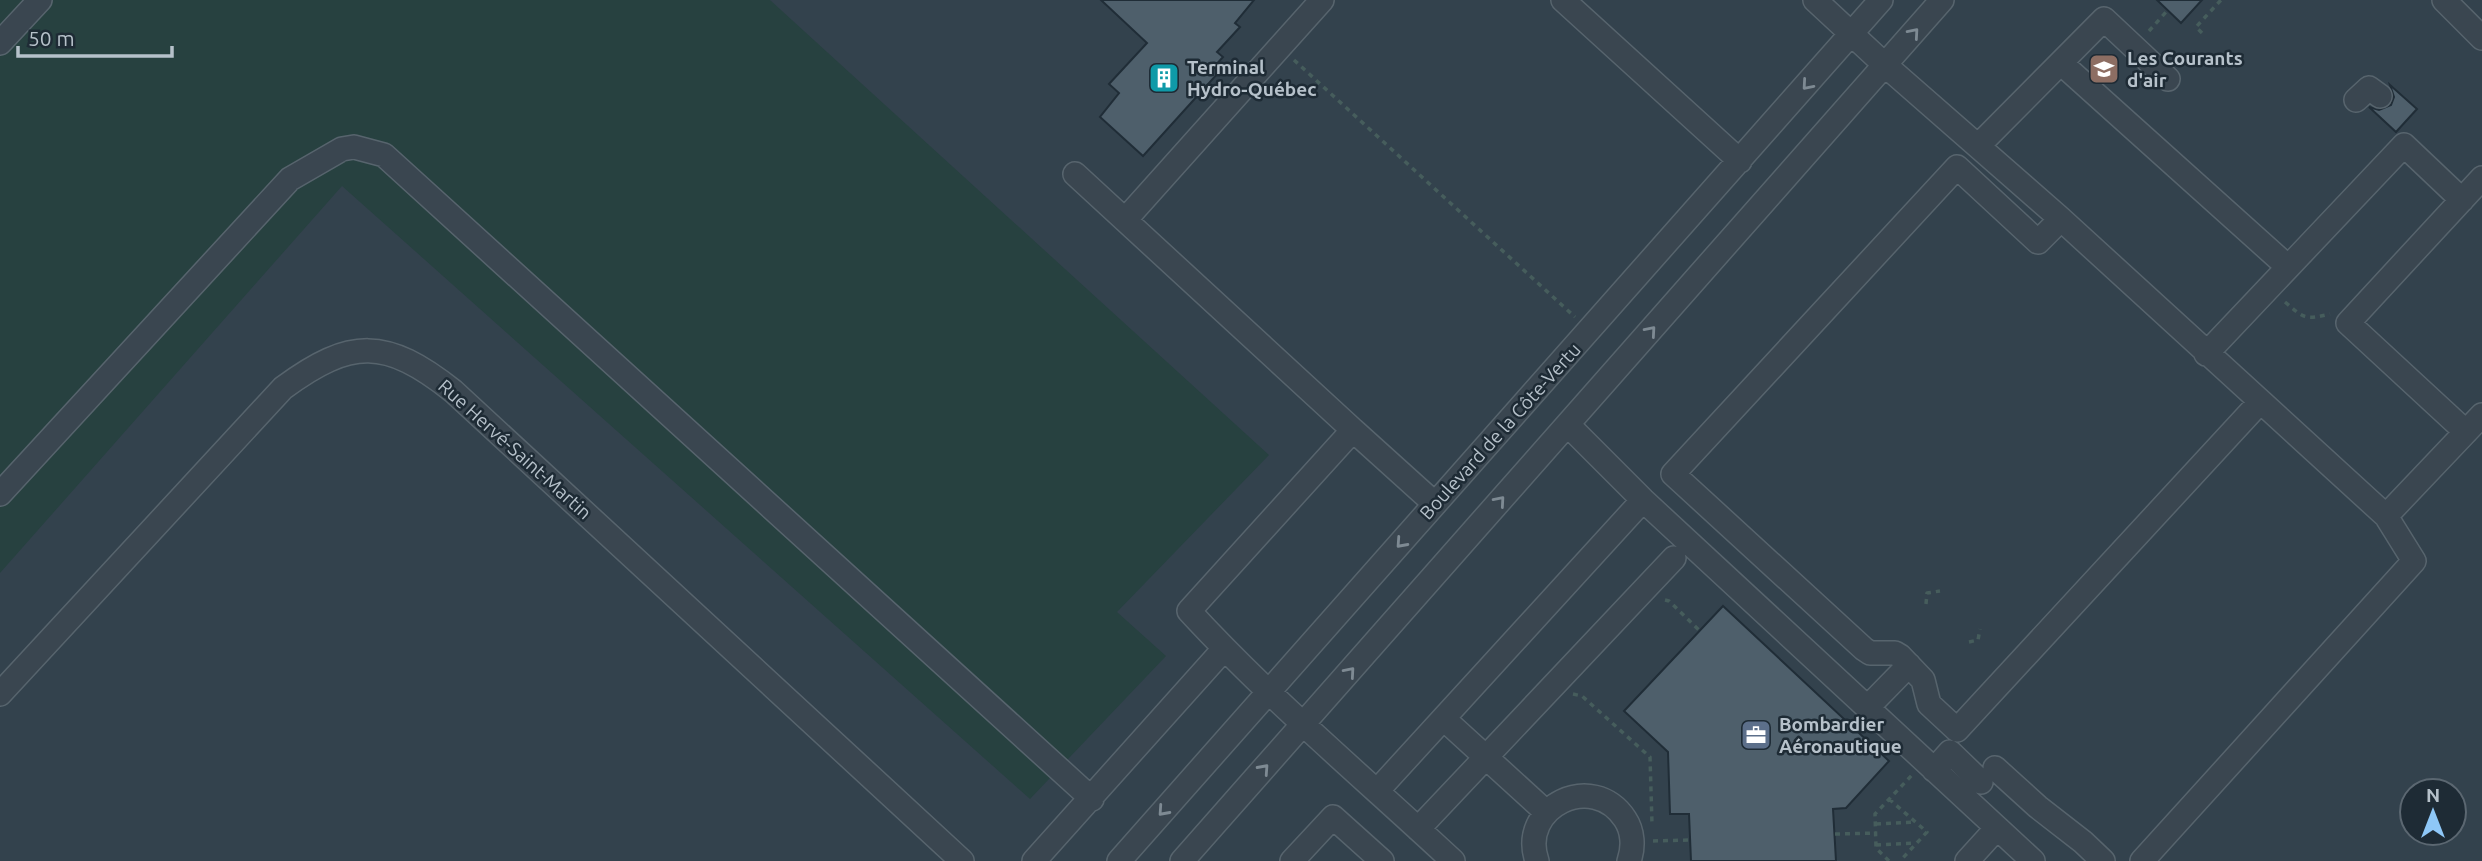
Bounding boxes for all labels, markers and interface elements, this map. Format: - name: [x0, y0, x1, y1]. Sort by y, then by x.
- scale bar: [18, 14, 172, 58]
- text: 50 m: [28, 26, 75, 50]
- one-way arrow: [1905, 28, 1918, 41]
- place label: Les Courants d'air: [2127, 47, 2243, 91]
- school or university icon: Les Courants d'air: [2087, 52, 2121, 86]
- place label: Terminal Hydro-Québec: [1187, 56, 1317, 100]
- building icon: Terminal Hydro-Québec: [1147, 61, 1181, 95]
- one-way arrow: [1803, 77, 1815, 90]
- one-way arrow: [1643, 326, 1655, 339]
- street label: Boulevard de la Côte-Vertu: [1415, 338, 1585, 524]
- street label: Rue Hervé-Saint-Martin: [434, 375, 596, 523]
- one-way arrow: [1492, 496, 1504, 509]
- one-way arrow: [1397, 534, 1409, 547]
- one-way arrow: [1342, 667, 1354, 680]
- place label: Bombardier Aéronautique: [1779, 713, 1902, 757]
- office icon: Bombardier Aéronautique: [1739, 718, 1773, 752]
- one-way arrow: [1256, 764, 1268, 777]
- north arrow: [2398, 777, 2468, 847]
- text: N: [2426, 784, 2440, 806]
- one-way arrow: [1159, 803, 1171, 816]

